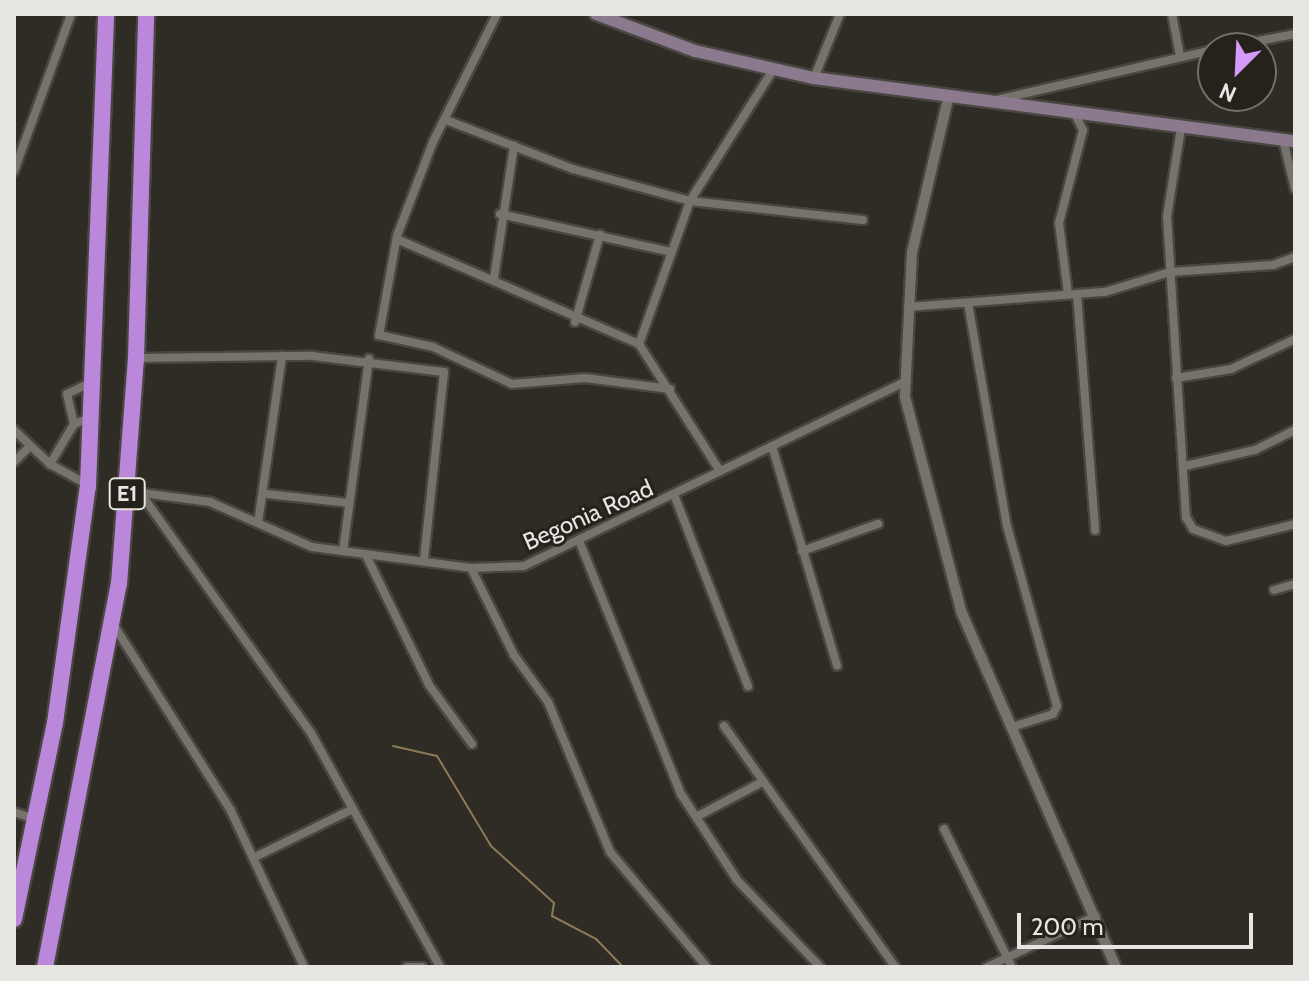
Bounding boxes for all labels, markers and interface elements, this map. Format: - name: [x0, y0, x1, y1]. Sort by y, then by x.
- north arrow: [1197, 32, 1277, 112]
- text: N: [1215, 77, 1240, 108]
- street label: Begonia Road: [519, 474, 657, 556]
- road number: E1: [107, 476, 147, 512]
- scale bar: [1021, 897, 1257, 947]
- text: 200 m: [1031, 912, 1104, 941]

